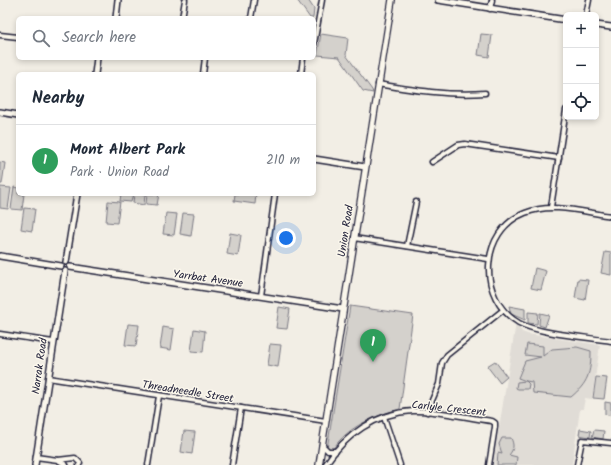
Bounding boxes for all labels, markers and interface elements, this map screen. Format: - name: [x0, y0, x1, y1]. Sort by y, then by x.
- map controls: [563, 12, 599, 120]
- button: +: [563, 12, 599, 48]
- search box: [16, 16, 316, 60]
- text: Search here: [62, 26, 136, 50]
- icon: search: [30, 27, 52, 49]
- button: −: [563, 48, 599, 84]
- button: locate: [563, 84, 599, 120]
- text: Nearby: [32, 85, 84, 112]
- text: Mont Albert Park: [70, 138, 185, 162]
- text: 1: [43, 150, 47, 171]
- text: 210 m: [266, 150, 300, 171]
- text: Park · Union Road: [70, 162, 169, 183]
- street label: Union Road: [333, 203, 359, 258]
- your location: [276, 228, 296, 248]
- street label: Yarrbat Avenue: [172, 265, 244, 293]
- pin: 1: [360, 329, 386, 362]
- street label: Narrak Road: [27, 336, 53, 395]
- street label: Threadneedle Street: [141, 376, 236, 408]
- street label: Carlyle Crescent: [411, 396, 488, 422]

